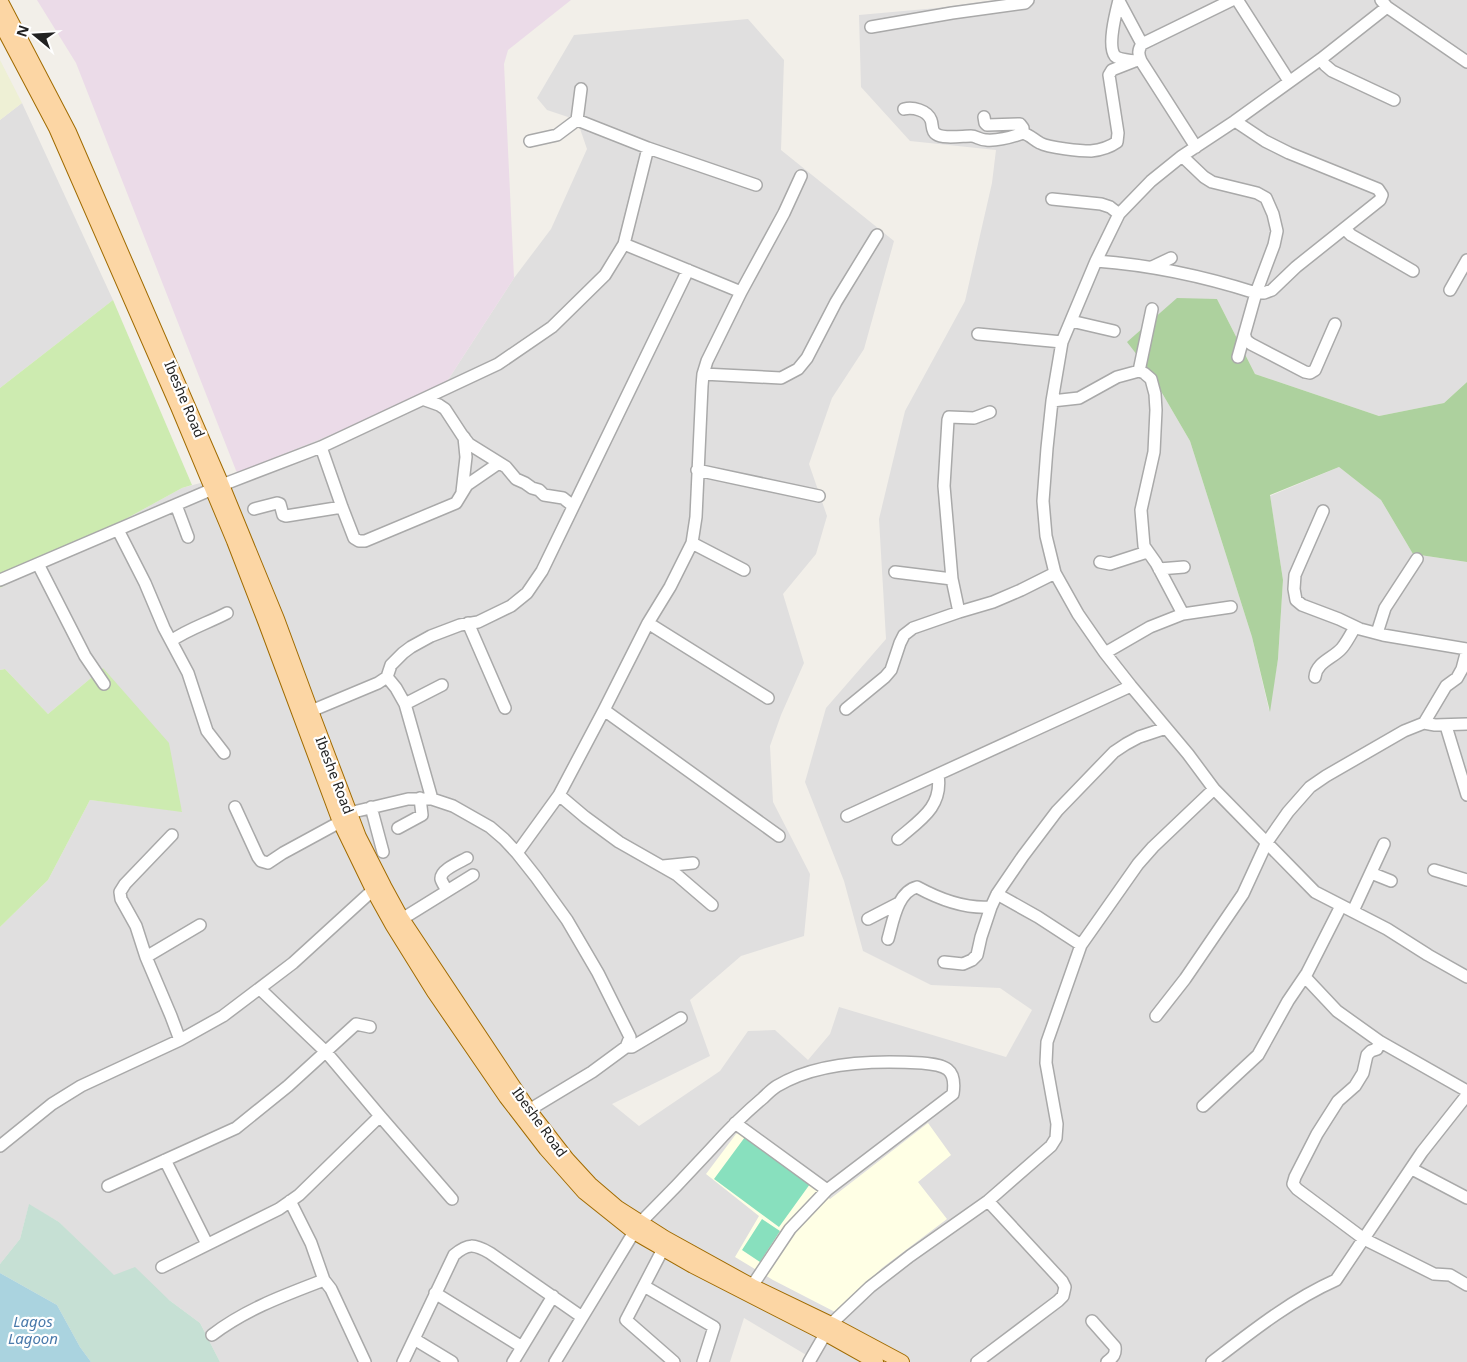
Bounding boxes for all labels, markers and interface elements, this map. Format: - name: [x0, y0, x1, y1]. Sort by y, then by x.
- north arrow: [10, 10, 60, 60]
- text: N: [11, 22, 33, 39]
- street label: Ibeshe Road: [160, 358, 210, 440]
- street label: Ibeshe Road: [311, 733, 359, 817]
- street label: Ibeshe Road: [508, 1083, 572, 1161]
- water label: Lagos Lagoon: [8, 1311, 58, 1348]

